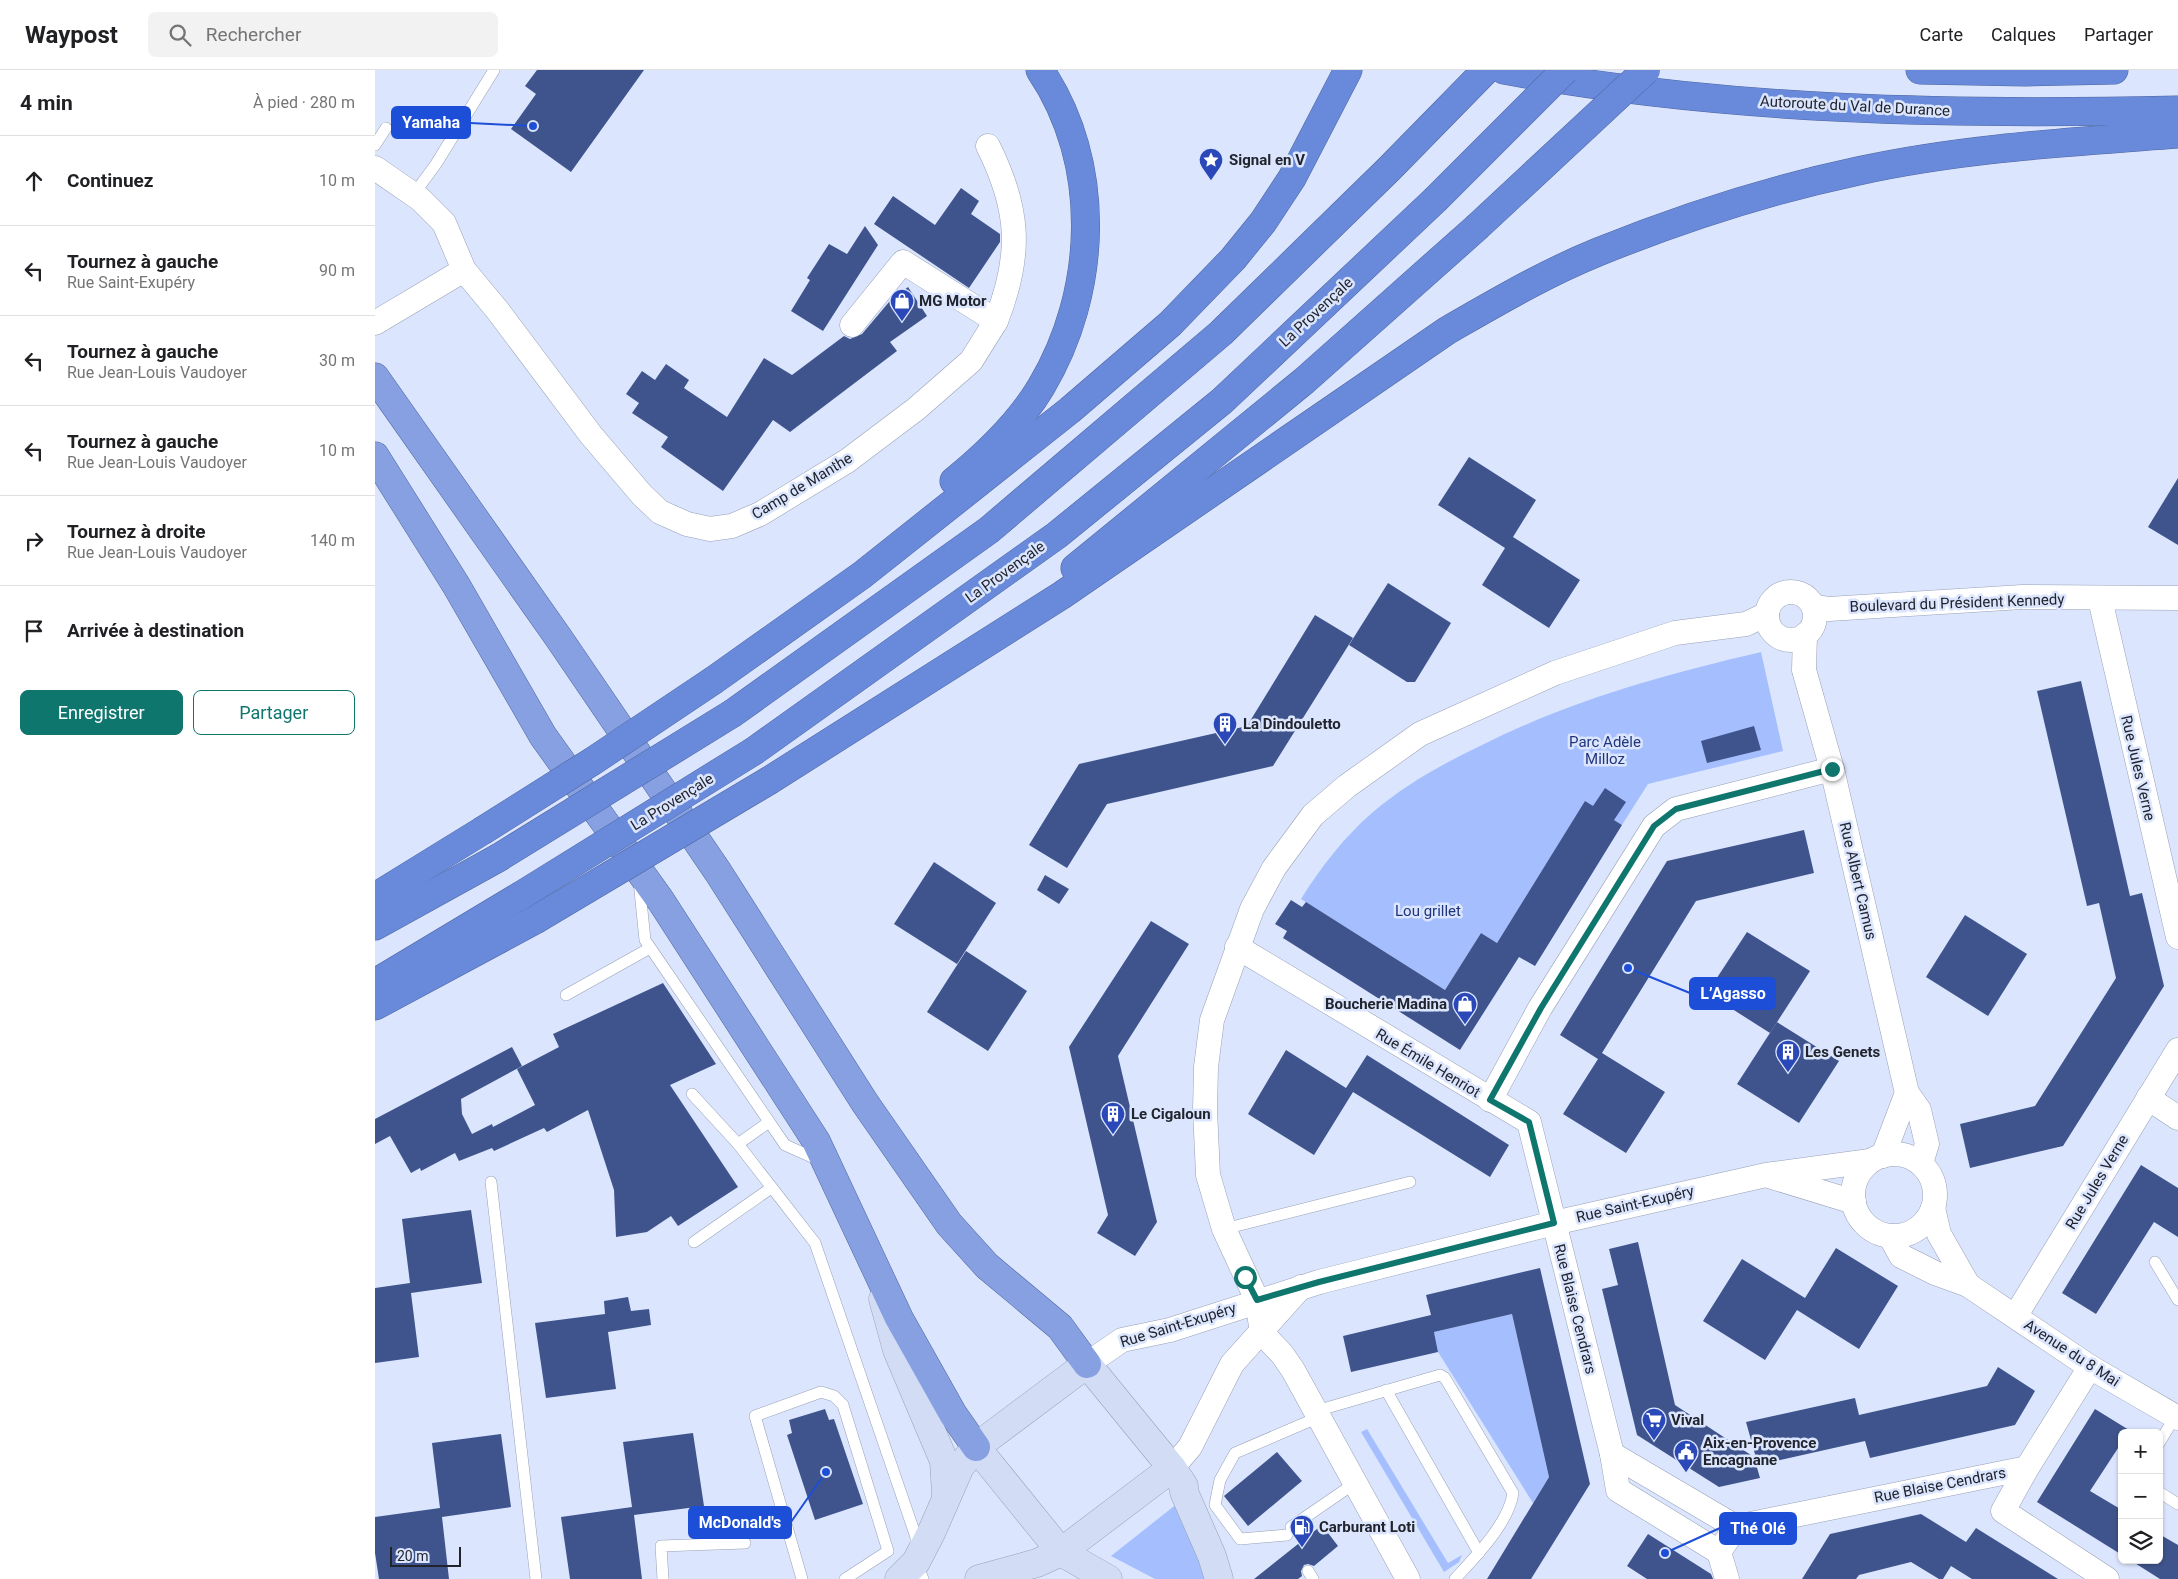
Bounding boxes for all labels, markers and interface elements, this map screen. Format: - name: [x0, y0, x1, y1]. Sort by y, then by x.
- search box: [148, 12, 498, 57]
- text: Waypost: [25, 21, 118, 49]
- icon: search: [166, 21, 194, 49]
- text: Rechercher: [206, 23, 301, 46]
- text: Carte: [1920, 24, 1963, 45]
- text: Calques: [1991, 24, 2056, 45]
- text: Partager: [2084, 24, 2153, 45]
- text: 4 min: [20, 91, 73, 115]
- street label: Autoroute du Val de Durance: [1760, 92, 1950, 120]
- text: À pied · 280 m: [253, 93, 355, 112]
- callout: Yamaha: [392, 107, 470, 138]
- text: Yamaha: [402, 113, 460, 132]
- place icon: Signal en V: [1198, 147, 1224, 181]
- place label: Signal en V: [1229, 151, 1305, 169]
- icon: ahead: [20, 167, 48, 195]
- text: Continuez: [67, 169, 153, 192]
- text: 10 m: [319, 171, 355, 190]
- text: Tournez à gauche: [67, 250, 218, 273]
- icon: left: [20, 257, 48, 285]
- text: 90 m: [319, 261, 355, 280]
- text: Rue Saint-Exupéry: [67, 273, 195, 292]
- street label: La Provençale: [1276, 273, 1356, 351]
- shop icon: MG Motor: [889, 288, 915, 322]
- place label: MG Motor: [919, 292, 987, 310]
- text: Tournez à gauche: [67, 340, 218, 363]
- icon: left: [20, 347, 48, 375]
- text: 30 m: [319, 351, 355, 370]
- text: Rue Jean-Louis Vaudoyer: [67, 363, 247, 382]
- text: Tournez à gauche: [67, 430, 218, 453]
- icon: left: [20, 437, 48, 465]
- text: 10 m: [319, 441, 355, 460]
- street label: Camp de Manthe: [748, 449, 856, 523]
- text: Rue Jean-Louis Vaudoyer: [67, 453, 247, 472]
- text: Tournez à droite: [67, 520, 206, 543]
- icon: right: [20, 527, 48, 555]
- text: 140 m: [310, 531, 355, 550]
- street label: La Provençale: [962, 537, 1048, 607]
- text: Rue Jean-Louis Vaudoyer: [67, 543, 247, 562]
- street label: Boulevard du Président Kennedy: [1849, 590, 2065, 616]
- icon: arrive: [20, 617, 48, 645]
- text: Arrivée à destination: [67, 619, 244, 642]
- button: Enregistrer: [20, 690, 183, 735]
- button: Partager: [193, 690, 355, 735]
- building icon: La Dindouletto: [1212, 711, 1238, 745]
- street label: Rue Jules Verne: [2117, 714, 2159, 822]
- place label: La Dindouletto: [1243, 715, 1341, 733]
- park label: Parc Adèle Milloz: [1569, 733, 1641, 768]
- route end: [1821, 758, 1844, 781]
- street label: La Provençale: [627, 769, 717, 834]
- street label: Rue Albert Camus: [1836, 820, 1880, 942]
- park label: Lou grillet: [1395, 902, 1461, 920]
- callout: L’Agasso: [1690, 978, 1775, 1009]
- text: L’Agasso: [1700, 984, 1766, 1003]
- shop icon: Boucherie Madina: [1452, 991, 1478, 1025]
- place label: Boucherie Madina: [1325, 995, 1447, 1013]
- street label: Rue Émile Henriot: [1372, 1025, 1484, 1101]
- building icon: Les Genets: [1775, 1039, 1801, 1073]
- place label: Les Genets: [1805, 1043, 1881, 1061]
- building icon: Le Cigaloun: [1100, 1101, 1126, 1135]
- place label: Le Cigaloun: [1131, 1105, 1211, 1123]
- street label: Rue Jules Verne: [2062, 1131, 2132, 1233]
- street label: Rue Saint-Exupéry: [1574, 1182, 1696, 1226]
- street label: Rue Blaise Cendrars: [1550, 1242, 1600, 1376]
- route start: [1234, 1266, 1257, 1289]
- street label: Rue Saint-Exupéry: [1118, 1299, 1238, 1351]
- street label: Avenue du 8 Mai: [2021, 1315, 2123, 1391]
- supermarket icon: Vival: [1641, 1407, 1667, 1441]
- place label: Vival: [1671, 1411, 1704, 1429]
- map controls: [2118, 1429, 2163, 1564]
- button: +: [2118, 1429, 2163, 1474]
- place label: Aix-en-Provence Encagnane: [1703, 1434, 1816, 1469]
- public building icon: Aix-en-Provence Encagnane: [1673, 1439, 1699, 1473]
- street label: Rue Blaise Cendrars: [1873, 1463, 2007, 1507]
- button: −: [2118, 1474, 2163, 1519]
- callout: McDonald's: [689, 1507, 791, 1538]
- text: McDonald's: [699, 1513, 781, 1532]
- callout: Thé Olé: [1720, 1513, 1796, 1544]
- fuel station icon: Carburant Loti: [1289, 1514, 1315, 1548]
- place label: Carburant Loti: [1319, 1518, 1415, 1536]
- text: Thé Olé: [1730, 1519, 1786, 1538]
- button: layers: [2118, 1519, 2163, 1564]
- scale bar: [390, 1544, 461, 1567]
- text: 20 m: [397, 1548, 429, 1564]

